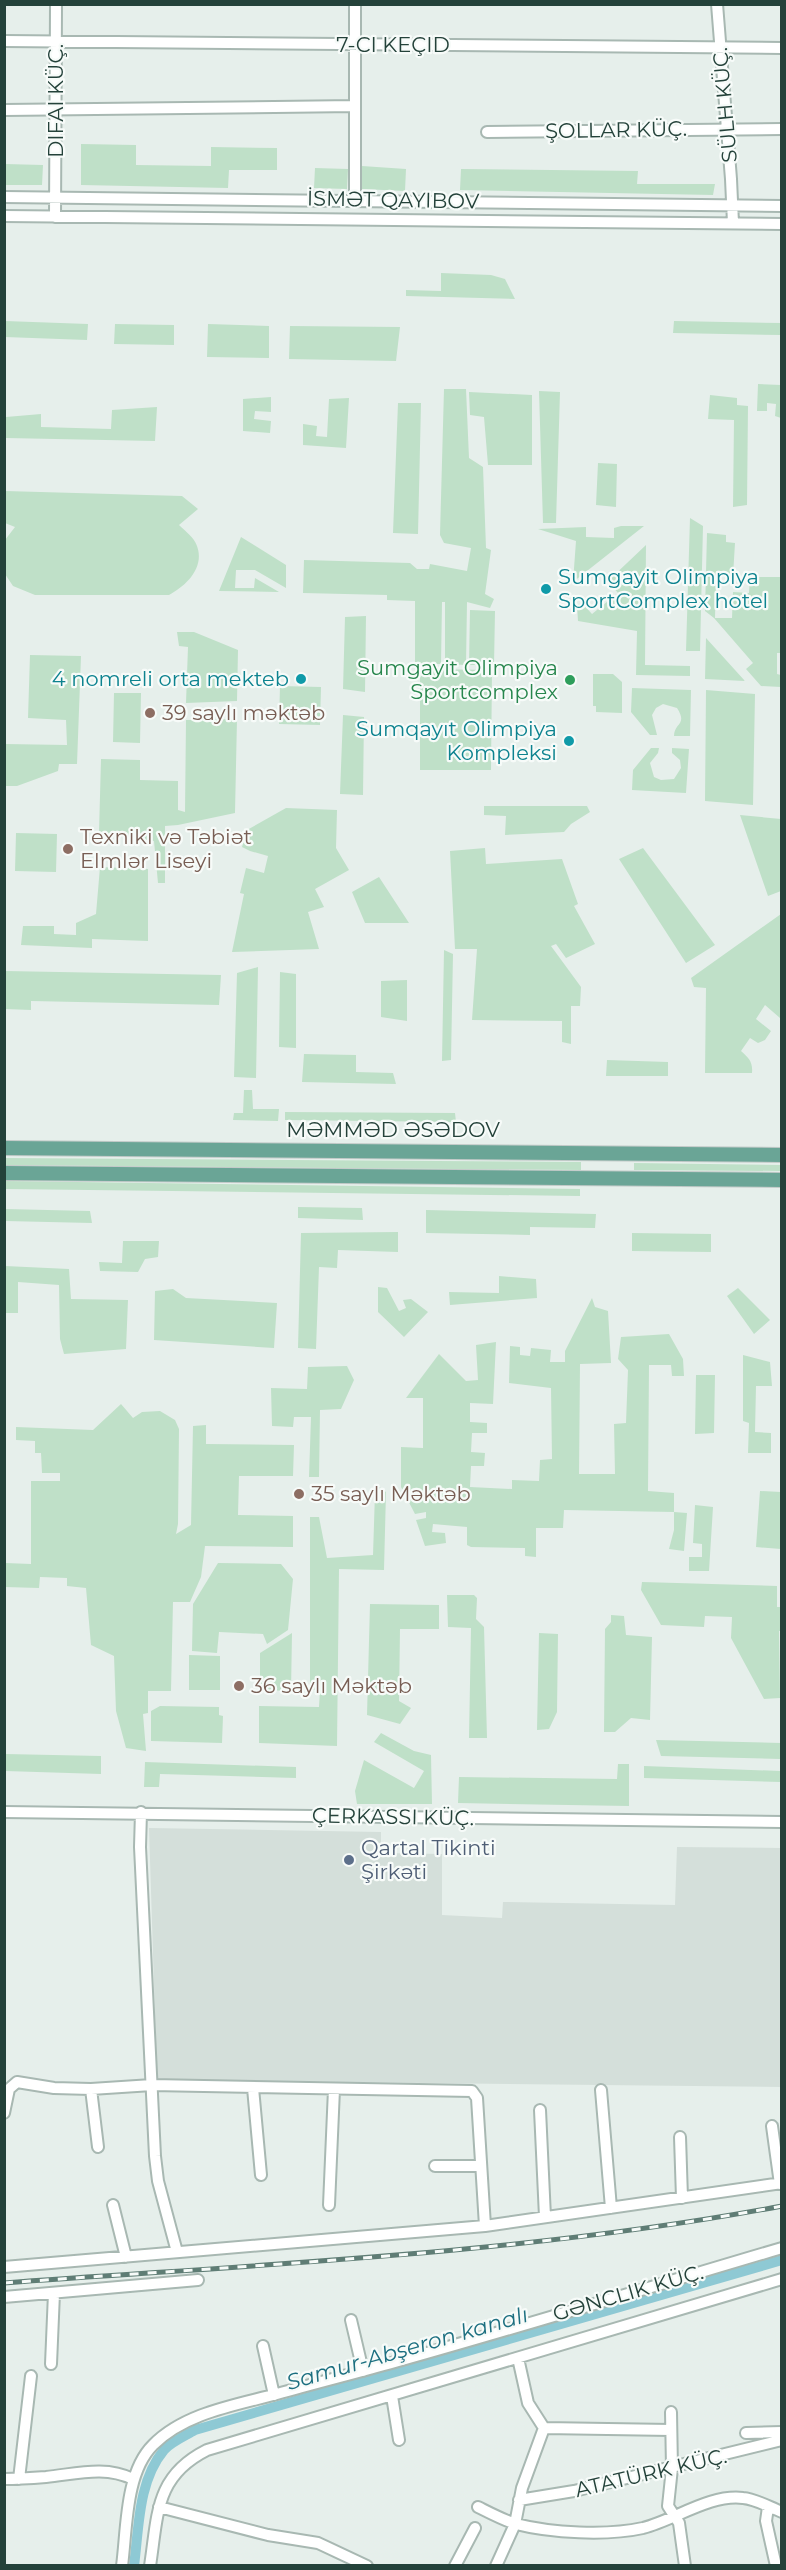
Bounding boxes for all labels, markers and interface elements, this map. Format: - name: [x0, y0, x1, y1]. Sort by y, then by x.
- street label: 7-CI KEÇID: [336, 32, 450, 57]
- street label: DIFAI KÜÇ.: [43, 44, 68, 158]
- street label: SÜLH KÜÇ.: [707, 46, 742, 164]
- street label: ŞOLLAR KÜÇ.: [545, 116, 687, 143]
- street label: İSMƏT QAYIBOV: [307, 185, 480, 214]
- place label: Sumgayit Olimpiya SportComplex hotel: [558, 564, 768, 613]
- marker: Sumgayit Olimpiya SportComplex hotel: [539, 582, 553, 596]
- place label: Sumgayit Olimpiya Sportcomplex: [357, 655, 558, 704]
- place label: 4 nomreli orta mekteb: [52, 666, 289, 691]
- marker: 4 nomreli orta mekteb: [294, 672, 308, 686]
- marker: Sumgayit Olimpiya Sportcomplex: [563, 673, 577, 687]
- place label: 39 saylı məktəb: [162, 700, 325, 725]
- marker: 39 saylı məktəb: [143, 706, 157, 720]
- place label: Sumqayıt Olimpiya Kompleksi: [356, 716, 557, 765]
- marker: Sumqayıt Olimpiya Kompleksi: [562, 734, 576, 748]
- place label: Texniki və Təbiət Elmlər Liseyi: [80, 824, 252, 873]
- marker: Texniki və Təbiət Elmlər Liseyi: [61, 842, 75, 856]
- street label: MƏMMƏD ƏSƏDOV: [286, 1117, 500, 1142]
- place label: 35 saylı Məktəb: [311, 1481, 471, 1506]
- marker: 35 saylı Məktəb: [292, 1487, 306, 1501]
- place label: 36 saylı Məktəb: [251, 1673, 412, 1698]
- marker: 36 saylı Məktəb: [232, 1679, 246, 1693]
- street label: ÇERKASSI KÜÇ.: [312, 1803, 474, 1830]
- place label: Qartal Tikinti Şirkәti: [361, 1835, 496, 1884]
- marker: Qartal Tikinti Şirkәti: [342, 1853, 356, 1867]
- street label: GƏNCLIK KÜÇ.: [550, 2259, 706, 2326]
- water label: Samur-Abşeron kanalı: [283, 2301, 531, 2396]
- street label: ATATÜRK KÜÇ.: [573, 2443, 729, 2502]

